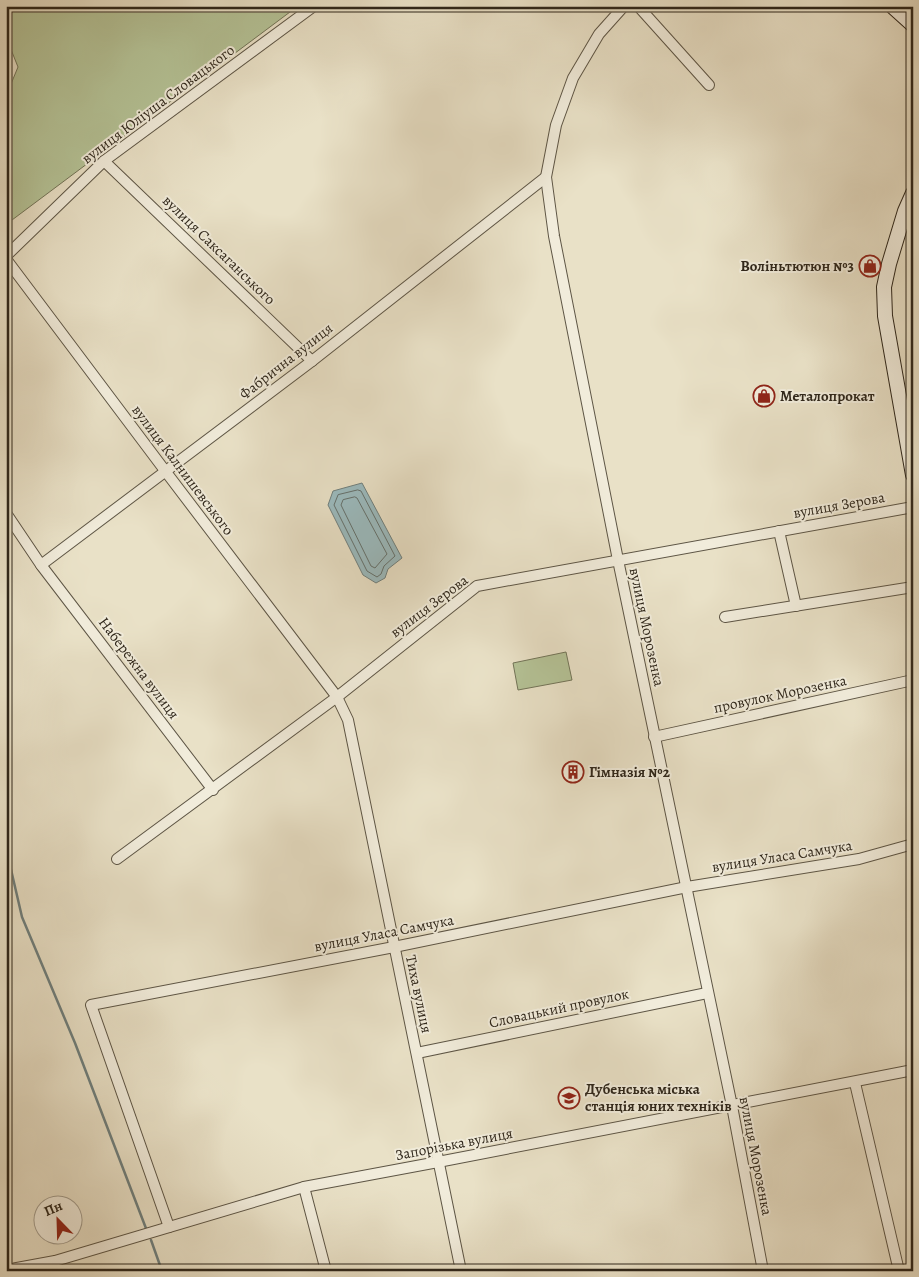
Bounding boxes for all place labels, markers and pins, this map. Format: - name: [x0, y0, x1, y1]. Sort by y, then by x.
- shop icon: Воліньтютюн №3: [858, 254, 882, 278]
- place label: Воліньтютюн №3: [740, 256, 854, 276]
- shop icon: Металопрокат: [752, 384, 776, 408]
- place label: Металопрокат: [780, 386, 875, 406]
- building icon: Гімназія №2: [561, 760, 585, 784]
- place label: Гімназія №2: [589, 762, 671, 782]
- place label: Дубенська міська станція юних техніків: [585, 1079, 732, 1116]
- school or university icon: Дубенська міська станція юних техніків: [557, 1086, 581, 1110]

